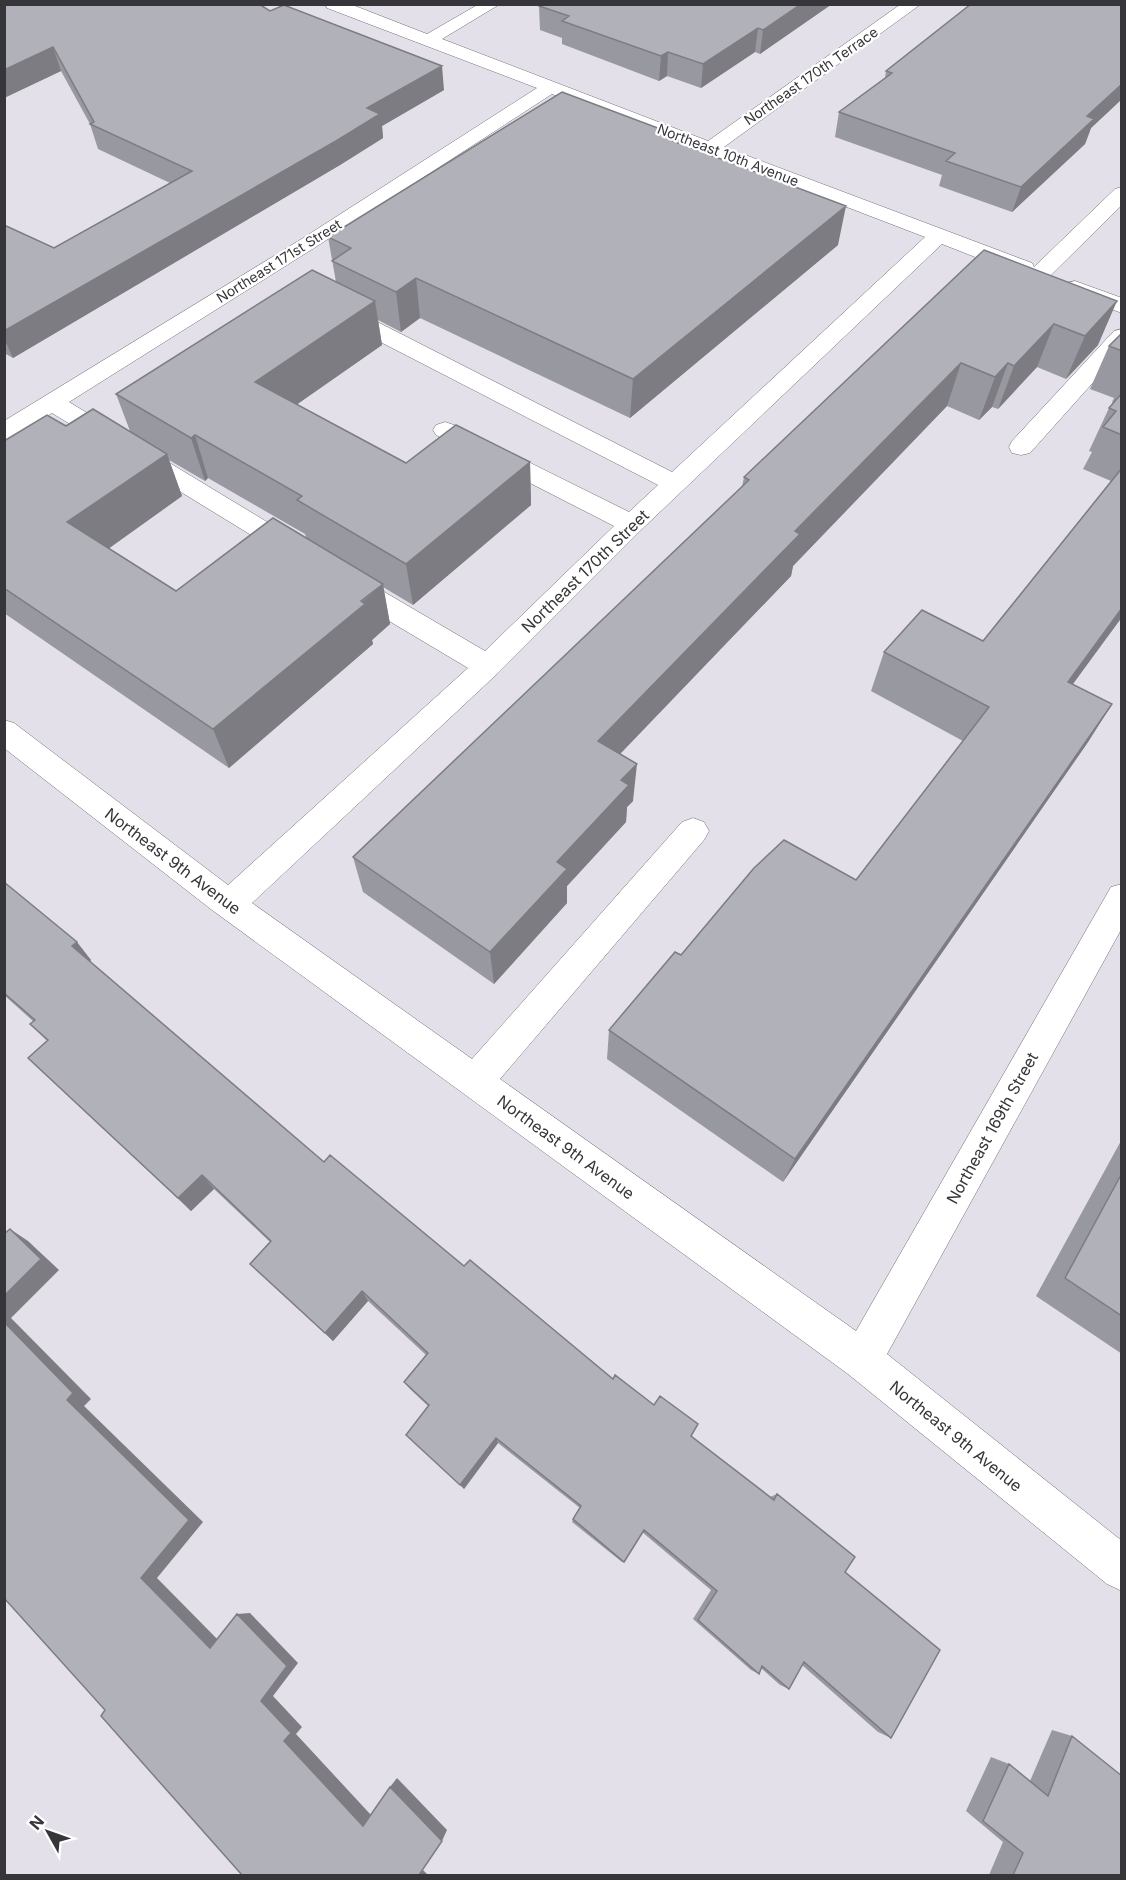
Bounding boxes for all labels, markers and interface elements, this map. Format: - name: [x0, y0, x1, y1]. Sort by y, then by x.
- street label: Northeast 170th Terrace: [741, 23, 881, 128]
- street label: Northeast 10th Avenue: [655, 120, 801, 189]
- street label: Northeast 171st Street: [213, 215, 345, 306]
- street label: Northeast 170th Street: [517, 505, 653, 637]
- street label: Northeast 9th Avenue: [101, 803, 245, 919]
- street label: Northeast 169th Street: [942, 1049, 1042, 1207]
- street label: Northeast 9th Avenue: [493, 1090, 639, 1204]
- street label: Northeast 9th Avenue: [886, 1376, 1026, 1496]
- north arrow: [18, 1802, 78, 1862]
- text: N: [25, 1811, 48, 1833]

